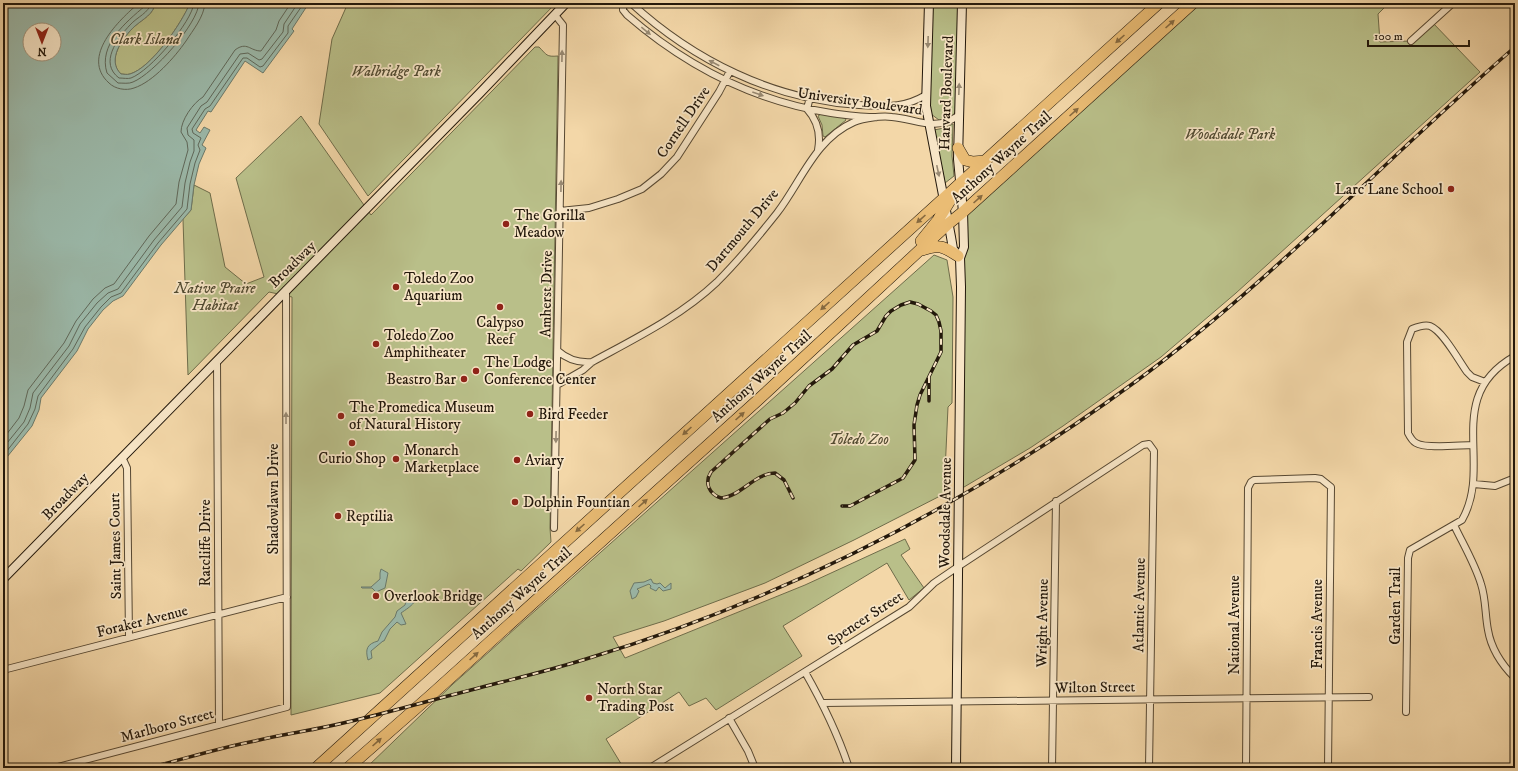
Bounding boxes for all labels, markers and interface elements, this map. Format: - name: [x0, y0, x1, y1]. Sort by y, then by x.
- one-way arrow: [1165, 19, 1175, 29]
- north arrow: [22, 22, 62, 62]
- scale bar: [1368, 22, 1469, 48]
- one-way arrow: [640, 26, 651, 35]
- text: 100 m: [1374, 29, 1403, 44]
- park label: Clark Island: [110, 30, 183, 49]
- one-way arrow: [1115, 34, 1125, 43]
- street label: Harvard Boulevard: [935, 35, 958, 151]
- one-way arrow: [925, 36, 931, 49]
- text: N: [37, 44, 47, 58]
- one-way arrow: [559, 49, 565, 62]
- one-way arrow: [709, 59, 720, 66]
- park label: Walbridge Park: [351, 62, 441, 81]
- street label: Cornell Drive: [652, 83, 714, 162]
- street label: University Boulevard: [796, 83, 924, 120]
- one-way arrow: [956, 83, 963, 95]
- one-way arrow: [753, 92, 765, 98]
- street label: Anthony Wayne Trail: [947, 107, 1056, 208]
- one-way arrow: [1069, 107, 1079, 116]
- park label: Woodsdale Park: [1185, 125, 1276, 144]
- one-way arrow: [935, 165, 941, 177]
- one-way arrow: [557, 180, 564, 192]
- place label: Larc Lane School: [1335, 180, 1443, 199]
- marker: Larc Lane School: [1446, 184, 1456, 194]
- street label: Dartmouth Drive: [702, 185, 783, 276]
- one-way arrow: [973, 194, 983, 204]
- place label: The Gorilla Meadow: [514, 206, 586, 242]
- one-way arrow: [916, 215, 926, 224]
- marker: The Gorilla Meadow: [501, 219, 511, 229]
- street label: Broadway: [265, 236, 321, 292]
- street label: Amherst Drive: [536, 250, 557, 338]
- place label: Toledo Zoo Aquarium: [404, 269, 474, 305]
- park label: Native Praire Habitat: [174, 279, 256, 315]
- marker: Toledo Zoo Aquarium: [391, 282, 401, 292]
- marker: Calypso Reef: [495, 302, 505, 312]
- one-way arrow: [819, 302, 830, 311]
- place label: Calypso Reef: [476, 313, 524, 349]
- place label: Toledo Zoo Amphitheater: [384, 326, 466, 362]
- street label: Anthony Wayne Trail: [707, 326, 816, 427]
- marker: Toledo Zoo Amphitheater: [371, 339, 381, 349]
- place label: The Lodge Conference Center: [484, 353, 596, 389]
- marker: The Lodge Conference Center: [471, 366, 481, 376]
- place label: Beastro Bar: [387, 370, 456, 389]
- marker: Beastro Bar: [459, 374, 469, 384]
- place label: The Promedica Museum of Natural History: [349, 398, 495, 434]
- place label: Bird Feeder: [538, 405, 608, 424]
- marker: Bird Feeder: [525, 409, 535, 419]
- one-way arrow: [283, 411, 289, 424]
- marker: The Promedica Museum of Natural History: [336, 411, 346, 421]
- one-way arrow: [735, 411, 745, 421]
- one-way arrow: [682, 426, 691, 435]
- park label: Toledo Zoo: [829, 430, 889, 449]
- one-way arrow: [553, 431, 559, 444]
- marker: Curio Shop: [347, 438, 357, 448]
- place label: Monarch Marketplace: [404, 441, 479, 477]
- street label: Shadowlawn Drive: [264, 443, 283, 555]
- place label: Curio Shop: [318, 449, 386, 468]
- place label: Aviary: [525, 451, 565, 470]
- marker: Monarch Marketplace: [391, 454, 401, 464]
- marker: Aviary: [512, 455, 522, 465]
- street label: Woodsdale Avenue: [935, 457, 956, 570]
- street label: Broadway: [38, 468, 93, 524]
- street label: Saint James Court: [105, 492, 126, 599]
- place label: Dolphin Fountian: [523, 493, 630, 512]
- marker: Dolphin Fountian: [510, 497, 520, 507]
- street label: Ratcliffe Drive: [196, 499, 215, 587]
- one-way arrow: [639, 499, 648, 508]
- place label: Reptilia: [346, 507, 394, 526]
- marker: Reptilia: [333, 511, 343, 521]
- one-way arrow: [575, 523, 585, 533]
- street label: Anthony Wayne Trail: [467, 543, 576, 644]
- street label: Atlantic Avenue: [1129, 558, 1150, 652]
- street label: Garden Trail: [1386, 567, 1405, 645]
- street label: National Avenue: [1225, 575, 1244, 675]
- street label: Wright Avenue: [1032, 578, 1053, 669]
- street label: Francis Avenue: [1308, 579, 1327, 669]
- place label: Overlook Bridge: [384, 587, 482, 606]
- street label: Spencer Street: [824, 587, 907, 650]
- marker: Overlook Bridge: [371, 591, 381, 601]
- street label: Foraker Avenue: [94, 601, 190, 642]
- one-way arrow: [470, 652, 479, 661]
- street label: Wilton Street: [1054, 677, 1136, 698]
- place label: North Star Trading Post: [597, 680, 674, 716]
- marker: North Star Trading Post: [584, 693, 594, 703]
- street label: Marlboro Street: [118, 704, 216, 747]
- one-way arrow: [372, 737, 382, 747]

